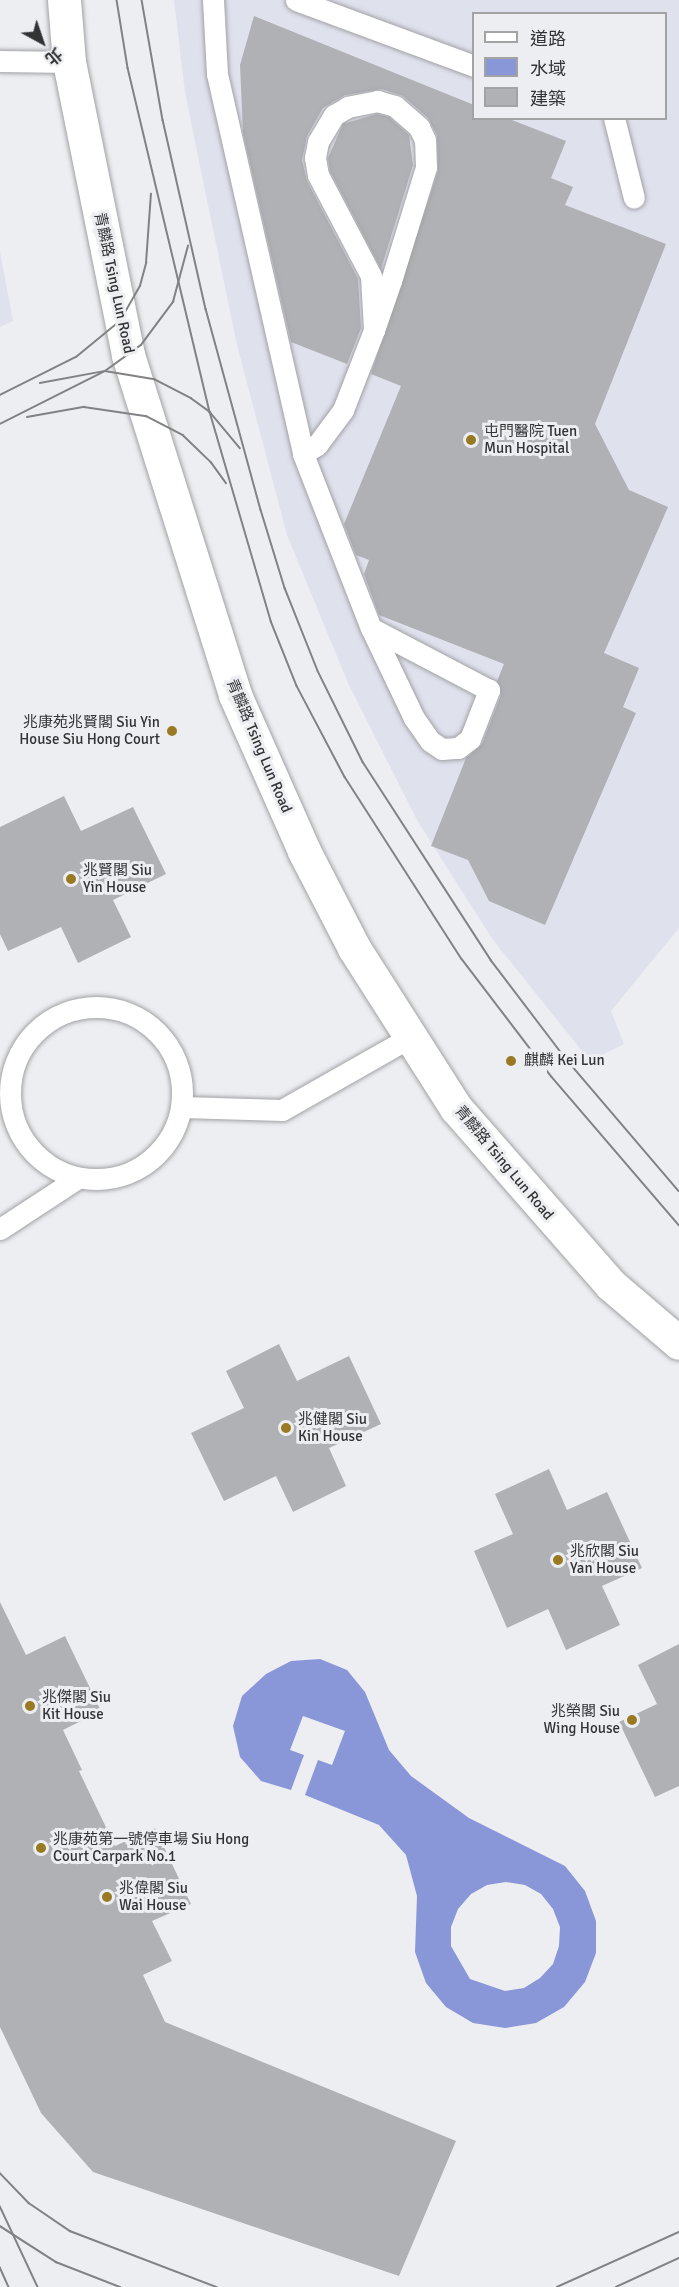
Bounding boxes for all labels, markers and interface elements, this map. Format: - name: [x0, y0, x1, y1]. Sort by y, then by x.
- north arrow: [12, 12, 72, 72]
- legend: [472, 12, 667, 120]
- text: 道路: [530, 28, 566, 50]
- text: 北: [41, 43, 66, 69]
- text: 水域: [530, 58, 566, 80]
- text: 建築: [530, 88, 566, 110]
- street label: 青麟路 Tsing Lun Road: [90, 211, 138, 355]
- place label: 屯門醫院 Tuen Mun Hospital: [484, 422, 577, 457]
- marker: 屯門醫院 Tuen Mun Hospital: [462, 431, 480, 449]
- street label: 青麟路 Tsing Lun Road: [223, 676, 295, 816]
- place label: 兆康苑兆賢閣 Siu Yin House Siu Hong Court: [19, 713, 160, 748]
- marker: 兆康苑兆賢閣 Siu Yin House Siu Hong Court: [165, 724, 179, 738]
- place label: 兆賢閣 Siu Yin House: [83, 861, 152, 896]
- marker: 兆賢閣 Siu Yin House: [64, 872, 78, 886]
- marker: 麒麟 Kei Lun: [502, 1052, 520, 1070]
- place label: 麒麟 Kei Lun: [524, 1052, 605, 1070]
- street label: 青麟路 Tsing Lun Road: [451, 1102, 557, 1224]
- place label: 兆健閣 Siu Kin House: [298, 1410, 367, 1445]
- marker: 兆健閣 Siu Kin House: [279, 1421, 293, 1435]
- place label: 兆欣閣 Siu Yan House: [570, 1542, 639, 1577]
- marker: 兆欣閣 Siu Yan House: [551, 1553, 565, 1567]
- place label: 兆傑閣 Siu Kit House: [42, 1688, 111, 1723]
- marker: 兆傑閣 Siu Kit House: [23, 1699, 37, 1713]
- place label: 兆榮閣 Siu Wing House: [544, 1702, 620, 1737]
- marker: 兆榮閣 Siu Wing House: [625, 1713, 639, 1727]
- place label: 兆康苑第一號停車場 Siu Hong Court Carpark No.1: [53, 1830, 249, 1865]
- marker: 兆康苑第一號停車場 Siu Hong Court Carpark No.1: [34, 1841, 48, 1855]
- place label: 兆偉閣 Siu Wai House: [119, 1879, 188, 1914]
- marker: 兆偉閣 Siu Wai House: [100, 1890, 114, 1904]

